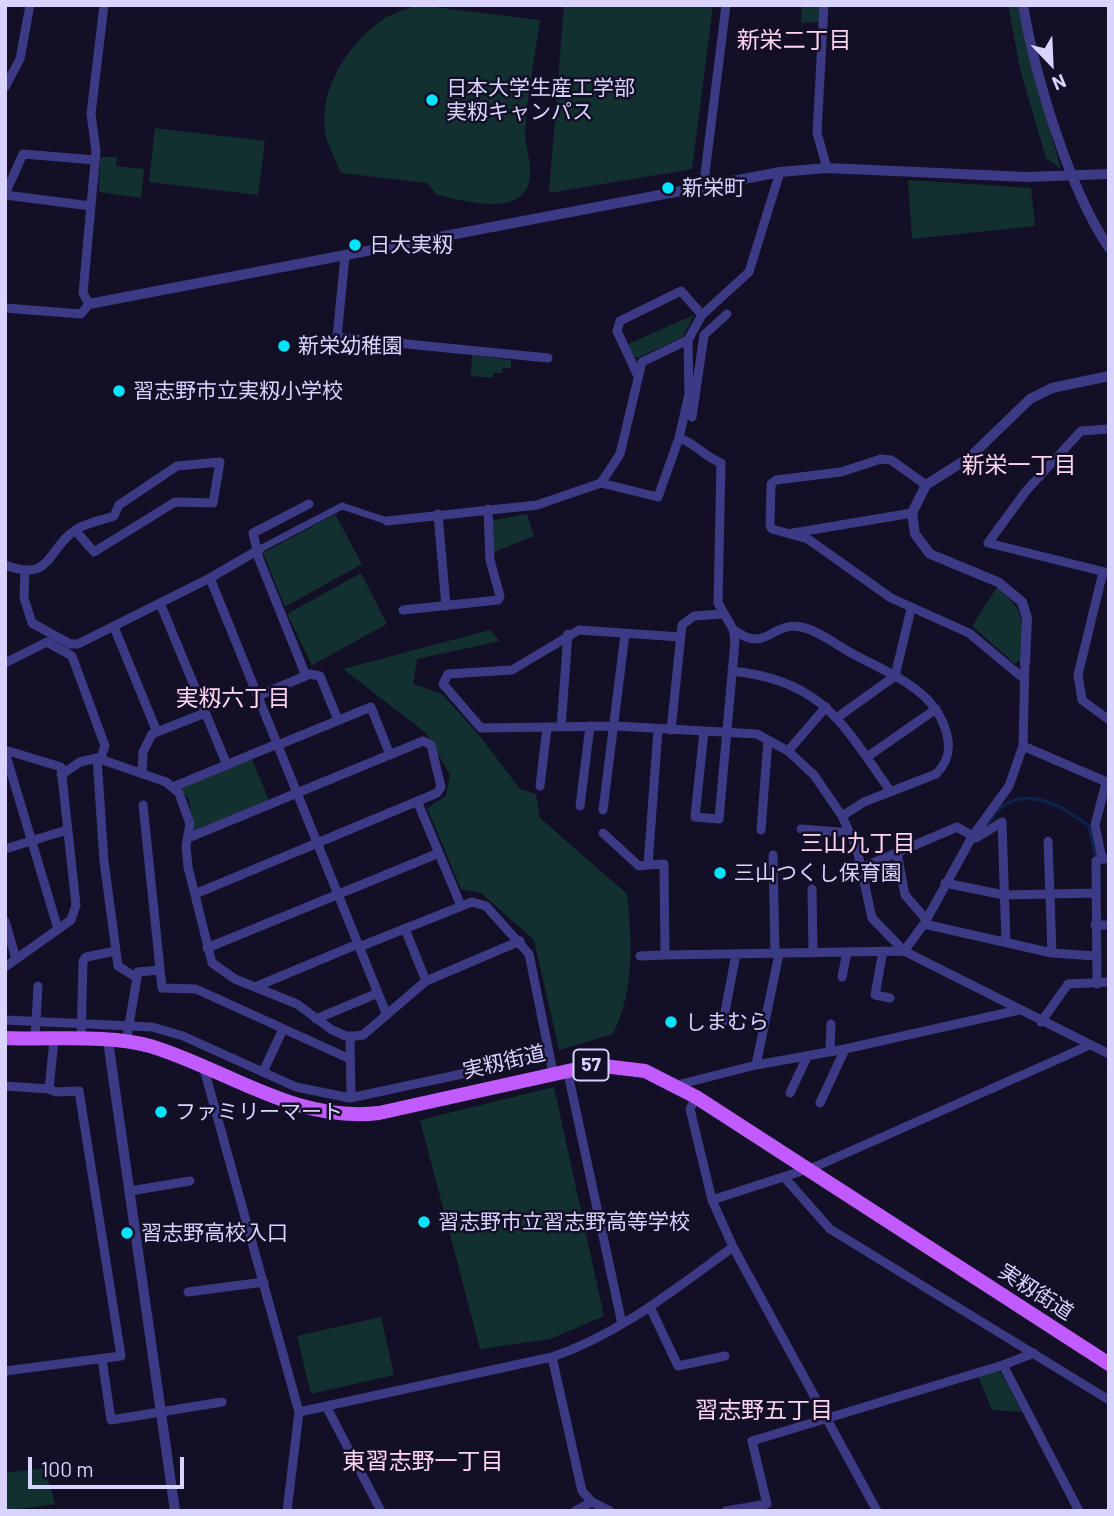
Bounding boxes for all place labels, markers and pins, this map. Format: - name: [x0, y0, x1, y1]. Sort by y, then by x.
- place label: 日本大学生産工学部 実籾キャンパス: [446, 75, 635, 125]
- marker: 日本大学生産工学部 実籾キャンパス: [424, 92, 440, 108]
- place label: 新栄町: [682, 175, 745, 201]
- marker: 新栄町: [660, 180, 676, 196]
- place label: 日大実籾: [369, 232, 453, 258]
- marker: 日大実籾: [347, 237, 363, 253]
- place label: 新栄幼稚園: [298, 333, 403, 359]
- marker: 新栄幼稚園: [276, 338, 292, 354]
- place label: 習志野市立実籾小学校: [133, 378, 343, 404]
- marker: 習志野市立実籾小学校: [111, 383, 127, 399]
- place label: 三山つくし保育園: [734, 860, 902, 886]
- marker: 三山つくし保育園: [712, 865, 728, 881]
- place label: しまむら: [685, 1009, 769, 1035]
- marker: しまむら: [663, 1014, 679, 1030]
- place label: ファミリーマート: [175, 1099, 343, 1125]
- marker: ファミリーマート: [153, 1104, 169, 1120]
- place label: 習志野市立習志野高等学校: [438, 1209, 690, 1235]
- marker: 習志野市立習志野高等学校: [416, 1214, 432, 1230]
- place label: 習志野高校入口: [141, 1220, 288, 1246]
- marker: 習志野高校入口: [119, 1225, 135, 1241]

